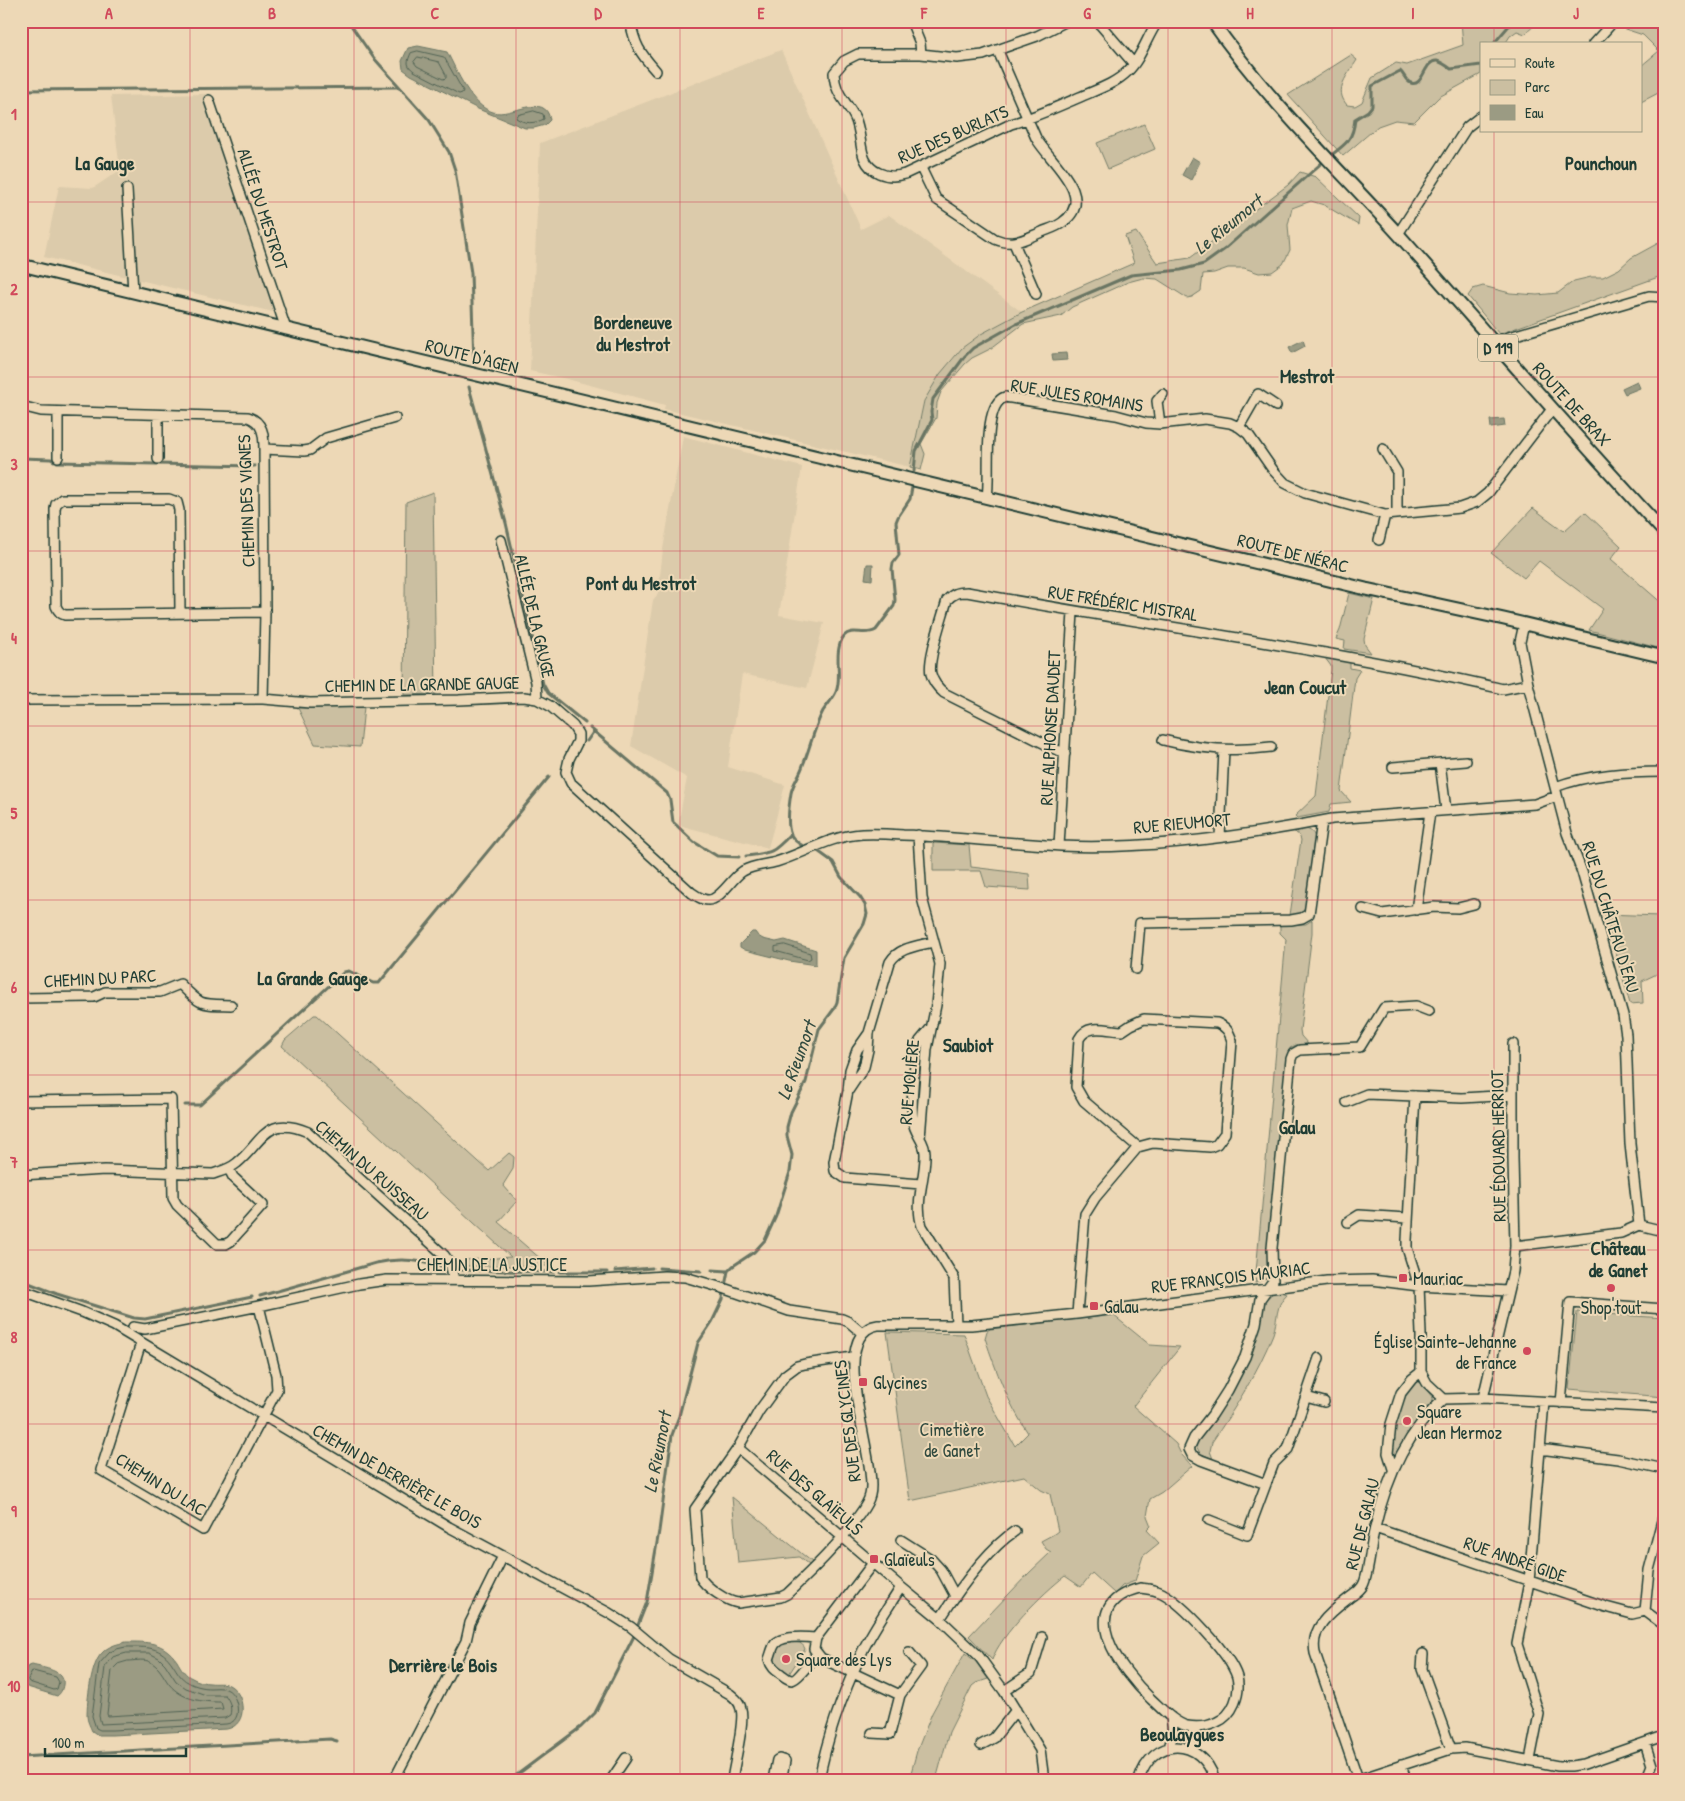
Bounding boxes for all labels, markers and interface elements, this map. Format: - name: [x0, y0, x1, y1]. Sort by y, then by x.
- text: A: [105, 2, 113, 24]
- text: B: [268, 2, 276, 24]
- text: C: [431, 2, 440, 24]
- text: D: [594, 2, 602, 24]
- text: E: [757, 2, 765, 24]
- text: F: [920, 2, 928, 24]
- text: G: [1083, 2, 1091, 24]
- text: H: [1246, 2, 1254, 24]
- text: I: [1411, 2, 1415, 24]
- text: J: [1573, 2, 1579, 24]
- legend: [1480, 42, 1642, 132]
- text: Route: [1525, 52, 1555, 73]
- text: Parc: [1525, 76, 1550, 97]
- street label: RUE DES BURLATS: [894, 98, 1012, 170]
- text: Eau: [1525, 102, 1544, 123]
- text: 1: [11, 103, 17, 125]
- street label: ALLÉE DU MESTROT: [232, 145, 295, 274]
- district label: La Gauge: [75, 150, 135, 177]
- district label: Pounchoun: [1565, 150, 1637, 176]
- water label: Le Rieumort: [1188, 187, 1270, 260]
- text: 2: [10, 278, 18, 300]
- district label: Bordeneuve du Mestrot: [594, 309, 673, 357]
- street label: ROUTE D'AGEN: [423, 332, 521, 380]
- road number: D 119: [1478, 334, 1518, 362]
- street label: ROUTE DE BRAX: [1527, 356, 1617, 452]
- district label: Mestrot: [1280, 363, 1336, 389]
- street label: RUE JULES ROMAINS: [1009, 372, 1145, 418]
- street label: CHEMIN DES VIGNES: [231, 434, 261, 568]
- text: 3: [10, 453, 18, 475]
- street label: ROUTE DE NÉRAC: [1235, 527, 1351, 579]
- street label: ALLÉE DE LA GAUGE: [509, 552, 561, 680]
- district label: Pont du Mestrot: [586, 570, 697, 596]
- street label: RUE FRÉDÉRIC MISTRAL: [1046, 579, 1200, 627]
- text: 4: [11, 627, 17, 649]
- street label: RUE ALPHONSE DAUDET: [1033, 649, 1067, 806]
- street label: CHEMIN DE LA GRANDE GAUGE: [324, 670, 520, 698]
- district label: Jean Coucut: [1264, 674, 1348, 700]
- text: 5: [11, 802, 18, 824]
- street label: RUE RIEUMORT: [1132, 806, 1232, 840]
- street label: RUE DU CHÂTEAU D'EAU: [1576, 838, 1646, 996]
- street label: CHEMIN DU PARC: [43, 963, 157, 993]
- district label: La Grande Gauge: [258, 965, 369, 992]
- text: 6: [11, 976, 18, 998]
- water label: Le Rieumort: [770, 1015, 823, 1103]
- district label: Saubiot: [943, 1032, 994, 1058]
- street label: RUE MOLIÈRE: [893, 1038, 925, 1126]
- street label: RUE ÉDOUARD HERRIOT: [1484, 1069, 1512, 1222]
- street label: CHEMIN DU RUISSEAU: [310, 1114, 434, 1226]
- district label: Galau: [1279, 1114, 1316, 1140]
- text: 7: [9, 1151, 18, 1173]
- district label: Château de Ganet: [1589, 1235, 1649, 1283]
- street label: CHEMIN DE LA JUSTICE: [417, 1252, 567, 1277]
- street label: RUE FRANÇOIS MAURIAC: [1150, 1255, 1312, 1299]
- place label: Mauriac: [1413, 1266, 1463, 1291]
- marker: Mauriac: [1397, 1272, 1409, 1284]
- marker: Shop'tout: [1605, 1282, 1617, 1294]
- place label: Galau: [1104, 1294, 1139, 1319]
- place label: Shop'tout: [1581, 1295, 1642, 1320]
- marker: Galau: [1088, 1300, 1100, 1312]
- text: 8: [11, 1326, 18, 1348]
- place label: Église Sainte-Jehanne de France: [1374, 1329, 1517, 1375]
- marker: Église Sainte-Jehanne de France: [1521, 1345, 1533, 1357]
- street label: RUE DES GLYCINES: [827, 1359, 867, 1483]
- place label: Glycines: [873, 1370, 927, 1395]
- marker: Glycines: [857, 1376, 869, 1388]
- place label: Square Jean Mermoz: [1417, 1399, 1502, 1445]
- water label: Le Rieumort: [636, 1407, 678, 1494]
- marker: Square Jean Mermoz: [1401, 1415, 1413, 1427]
- street label: CHEMIN DE DERRIÈRE LE BOIS: [308, 1417, 486, 1535]
- park label: Cimetière de Ganet: [920, 1417, 984, 1463]
- street label: RUE DES GLAÏEULS: [761, 1443, 869, 1541]
- street label: CHEMIN DU LAC: [111, 1446, 211, 1522]
- street label: RUE DE GALAU: [1339, 1475, 1385, 1572]
- text: 9: [11, 1500, 17, 1522]
- street label: RUE ANDRÉ GIDE: [1460, 1530, 1570, 1588]
- place label: Glaïeuls: [884, 1547, 935, 1572]
- marker: Glaïeuls: [868, 1553, 880, 1565]
- place label: Square des Lys: [796, 1647, 892, 1672]
- district label: Derrière le Bois: [389, 1652, 498, 1678]
- marker: Square des Lys: [780, 1653, 792, 1665]
- text: 10: [8, 1675, 20, 1697]
- district label: Beoulaygues: [1140, 1721, 1225, 1748]
- scale bar: [45, 1726, 186, 1758]
- text: 100 m: [52, 1732, 85, 1753]

